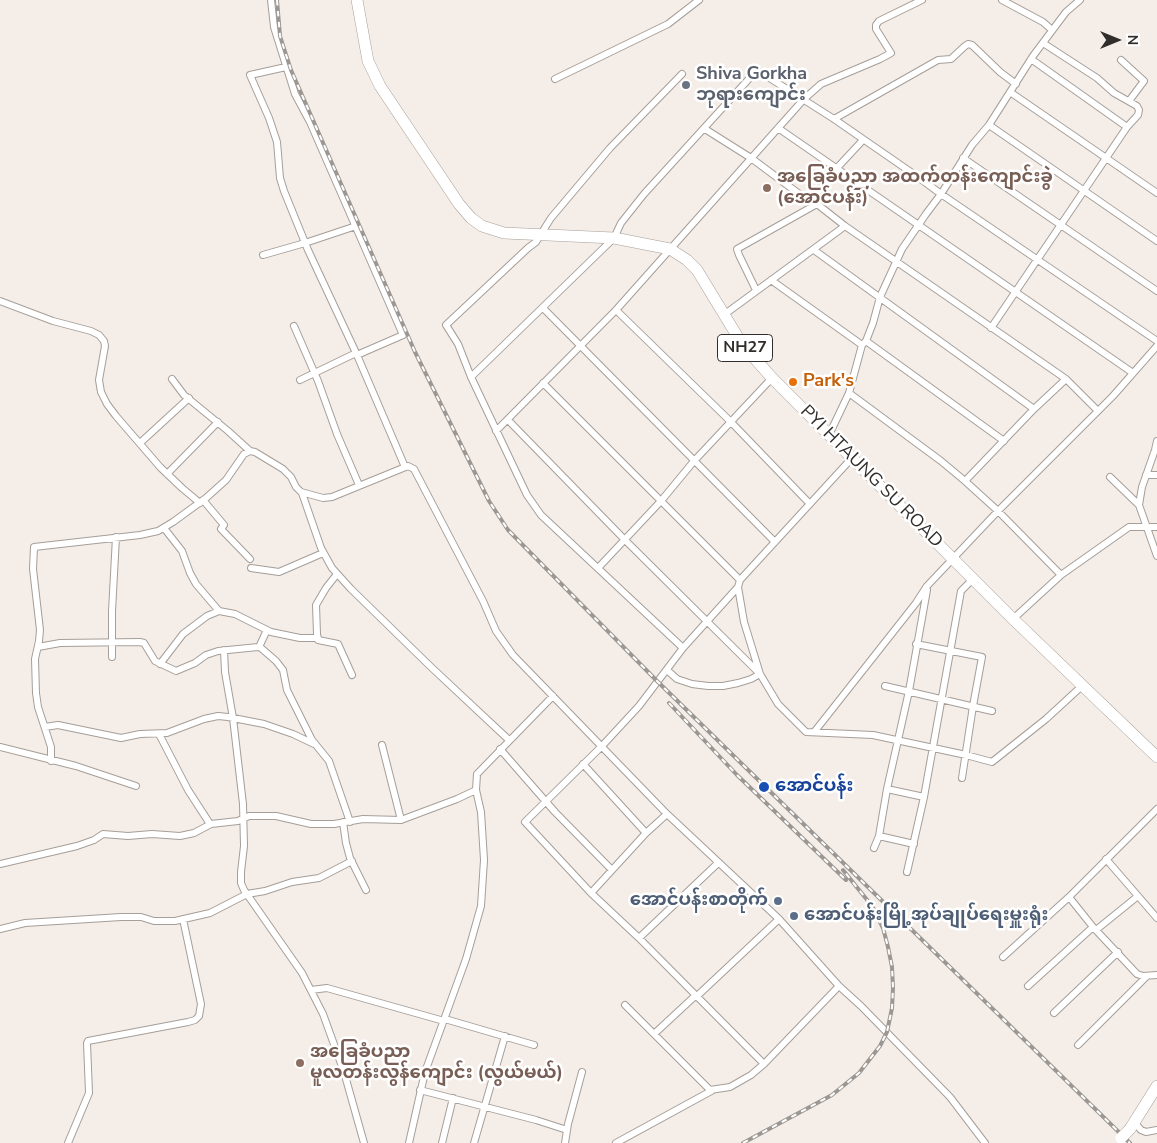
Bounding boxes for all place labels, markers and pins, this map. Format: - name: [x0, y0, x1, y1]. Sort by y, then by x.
- place label: Shiva Gorkha ဘုရားကျောင်း: [696, 64, 807, 106]
- marker: Shiva Gorkha ဘုရားကျောင်း: [680, 79, 692, 91]
- place label: အခြေခံပညာ အထက်တန်းကျောင်းခွဲ (အောင်ပန်း): [777, 167, 1053, 210]
- marker: အခြေခံပညာ အထက်တန်းကျောင်းခွဲ (အောင်ပန်း): [761, 182, 773, 194]
- place label: Park's: [803, 371, 854, 393]
- marker: Park's: [787, 376, 799, 388]
- place label: အောင်ပန်း: [775, 776, 853, 798]
- marker: အောင်ပန်း: [757, 780, 771, 794]
- place label: အောင်ပန်းစာတိုက်: [630, 890, 768, 912]
- marker: အောင်ပန်းစာတိုက်: [772, 895, 784, 907]
- place label: အောင်ပန်းမြို့အုပ်ချုပ်ရေးမှူးရုံး: [804, 905, 1048, 927]
- marker: အောင်ပန်းမြို့အုပ်ချုပ်ရေးမှူးရုံး: [788, 910, 800, 922]
- place label: အခြေခံပညာ မူလတန်းလွန်ကျောင်း (လွယ်မယ်): [310, 1042, 563, 1084]
- marker: အခြေခံပညာ မူလတန်းလွန်ကျောင်း (လွယ်မယ်): [294, 1057, 306, 1069]

